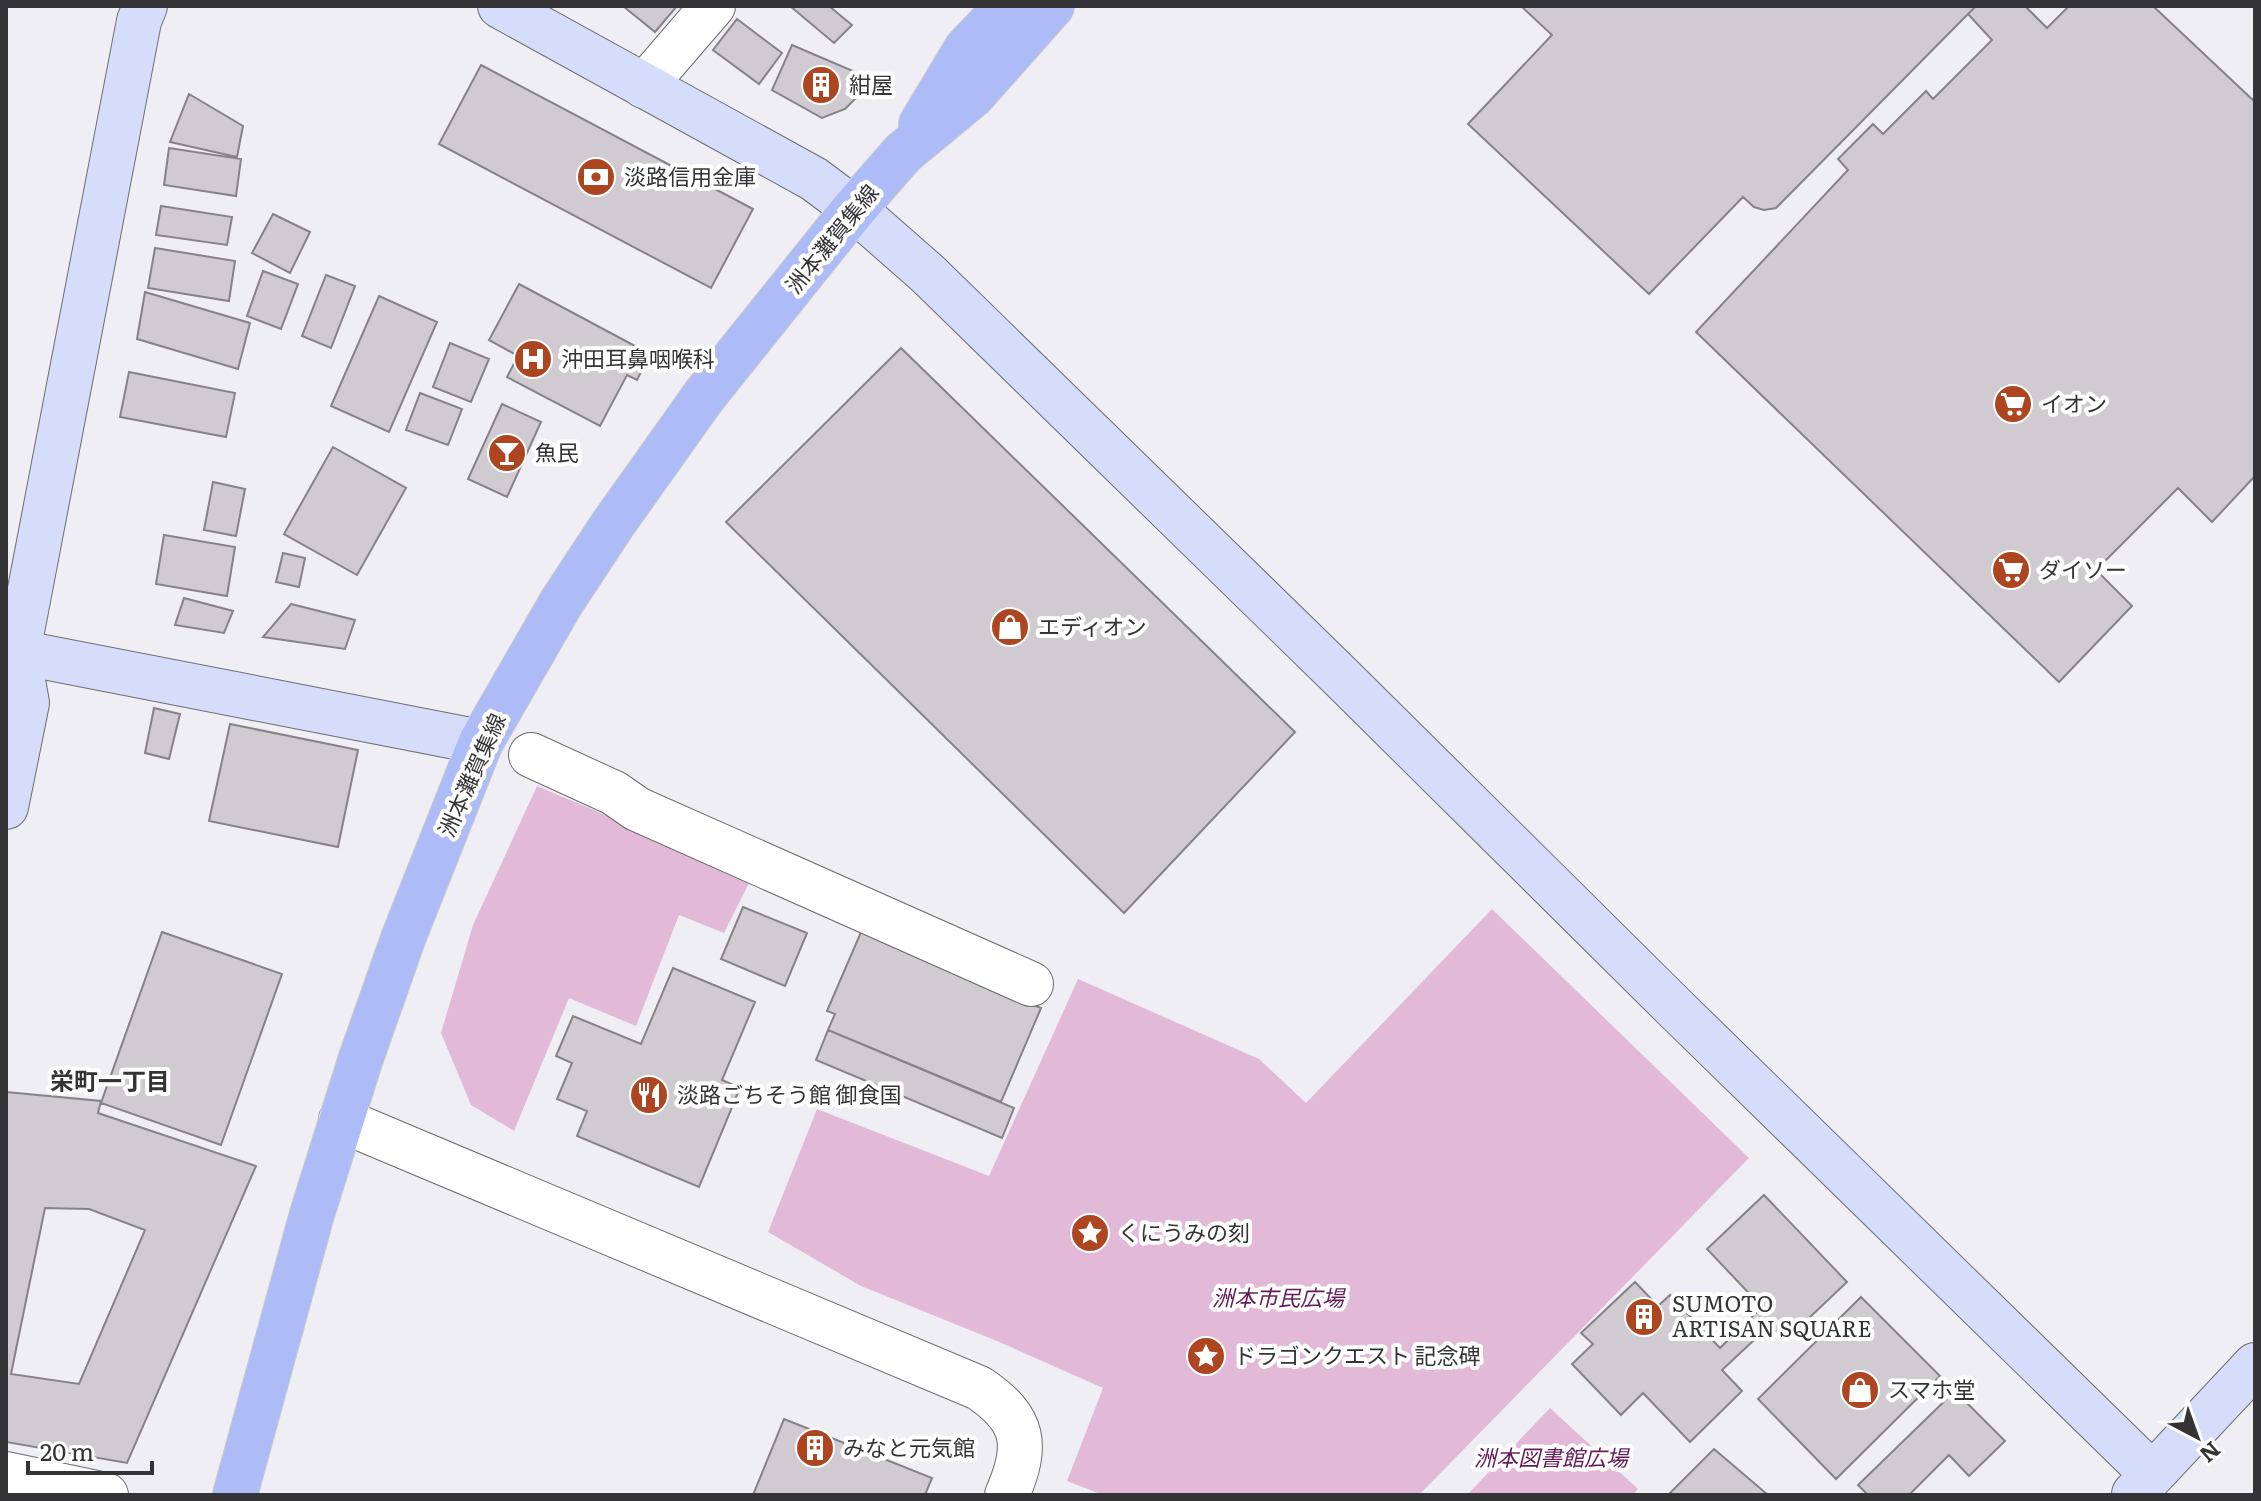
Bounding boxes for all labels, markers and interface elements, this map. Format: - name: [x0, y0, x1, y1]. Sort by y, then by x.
- building icon: 紺屋: [800, 64, 842, 106]
- place label: 紺屋: [849, 67, 893, 100]
- bank icon: 淡路信用金庫: [575, 156, 617, 198]
- place label: 淡路信用金庫: [624, 159, 756, 192]
- street label: 洲本灘賀集線: [776, 176, 885, 300]
- hospital icon: 沖田耳鼻咽喉科: [512, 338, 554, 380]
- place label: 沖田耳鼻咽喉科: [561, 341, 715, 374]
- supermarket icon: イオン: [1992, 383, 2034, 425]
- place label: イオン: [2041, 386, 2107, 419]
- bar icon: 魚民: [486, 432, 528, 474]
- place label: 魚民: [535, 435, 579, 468]
- supermarket icon: ダイソー: [1990, 549, 2032, 591]
- place label: ダイソー: [2039, 552, 2127, 585]
- shop icon: エディオン: [989, 606, 1031, 648]
- place label: エディオン: [1038, 609, 1146, 642]
- street label: 洲本灘賀集線: [429, 707, 513, 841]
- district label: 栄町一丁目: [50, 1062, 170, 1097]
- restaurant icon: 淡路ごちそう館 御食国: [628, 1074, 670, 1116]
- place label: 淡路ごちそう館 御食国: [677, 1077, 901, 1110]
- place icon: くにうみの刻: [1069, 1212, 1111, 1254]
- place label: くにうみの刻: [1118, 1215, 1250, 1248]
- park label: 洲本市民広場: [1212, 1280, 1347, 1313]
- place label: SUMOTO ARTISAN SQUARE: [1672, 1286, 1871, 1344]
- building icon: SUMOTO ARTISAN SQUARE: [1623, 1296, 1665, 1338]
- place icon: ドラゴンクエスト 記念碑: [1185, 1335, 1227, 1377]
- place label: ドラゴンクエスト 記念碑: [1234, 1338, 1480, 1371]
- shop icon: スマホ堂: [1839, 1369, 1881, 1411]
- place label: スマホ堂: [1888, 1372, 1975, 1405]
- north arrow: [2157, 1397, 2237, 1477]
- scale bar: [28, 1425, 152, 1475]
- building icon: みなと元気館: [794, 1427, 836, 1469]
- place label: みなと元気館: [843, 1430, 975, 1463]
- text: 20 m: [40, 1433, 94, 1468]
- text: N: [2193, 1435, 2229, 1472]
- park label: 洲本図書館広場: [1474, 1440, 1631, 1473]

